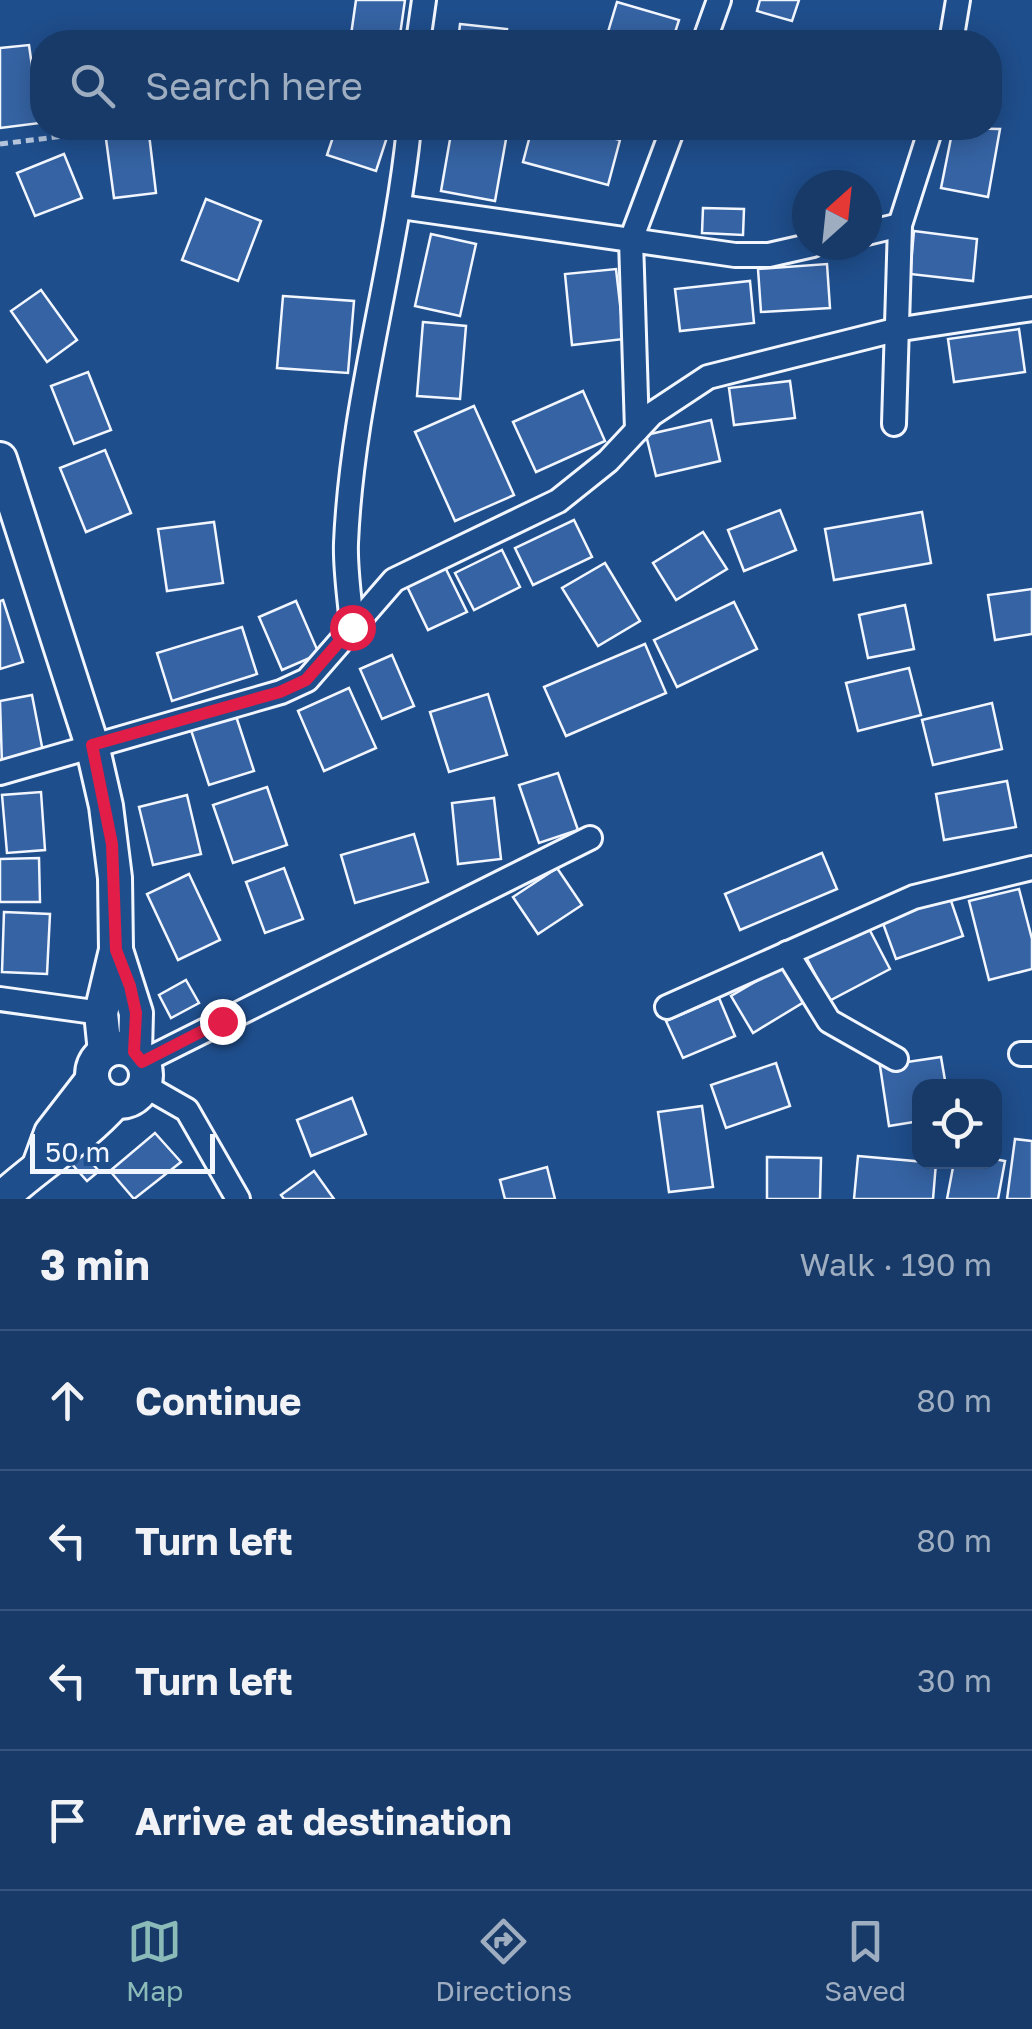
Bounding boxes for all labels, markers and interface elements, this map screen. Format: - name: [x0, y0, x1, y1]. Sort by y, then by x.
- search box: [30, 30, 1002, 140]
- icon: search: [65, 58, 120, 113]
- text: Search here: [145, 63, 363, 108]
- north arrow: [792, 170, 882, 260]
- route start: [330, 605, 376, 651]
- route end: [200, 999, 246, 1045]
- map controls: [912, 1079, 1002, 1169]
- button: locate: [912, 1079, 1002, 1169]
- scale bar: [30, 1129, 215, 1174]
- text: 50 m: [45, 1135, 110, 1168]
- text: 3 min: [40, 1239, 150, 1289]
- text: Walk · 190 m: [800, 1245, 992, 1283]
- icon: ahead: [40, 1373, 95, 1428]
- text: Continue: [135, 1378, 301, 1423]
- text: 80 m: [916, 1381, 992, 1419]
- icon: left: [40, 1513, 95, 1568]
- text: Turn left: [135, 1518, 293, 1563]
- text: 80 m: [916, 1521, 992, 1559]
- icon: left: [40, 1653, 95, 1708]
- text: Turn left: [135, 1658, 293, 1703]
- text: 30 m: [917, 1661, 992, 1699]
- icon: arrive: [40, 1793, 95, 1848]
- text: Arrive at destination: [135, 1798, 512, 1843]
- tab: Map: [126, 1914, 183, 2007]
- tab: Directions: [435, 1914, 572, 2007]
- tab: Saved: [824, 1914, 906, 2007]

